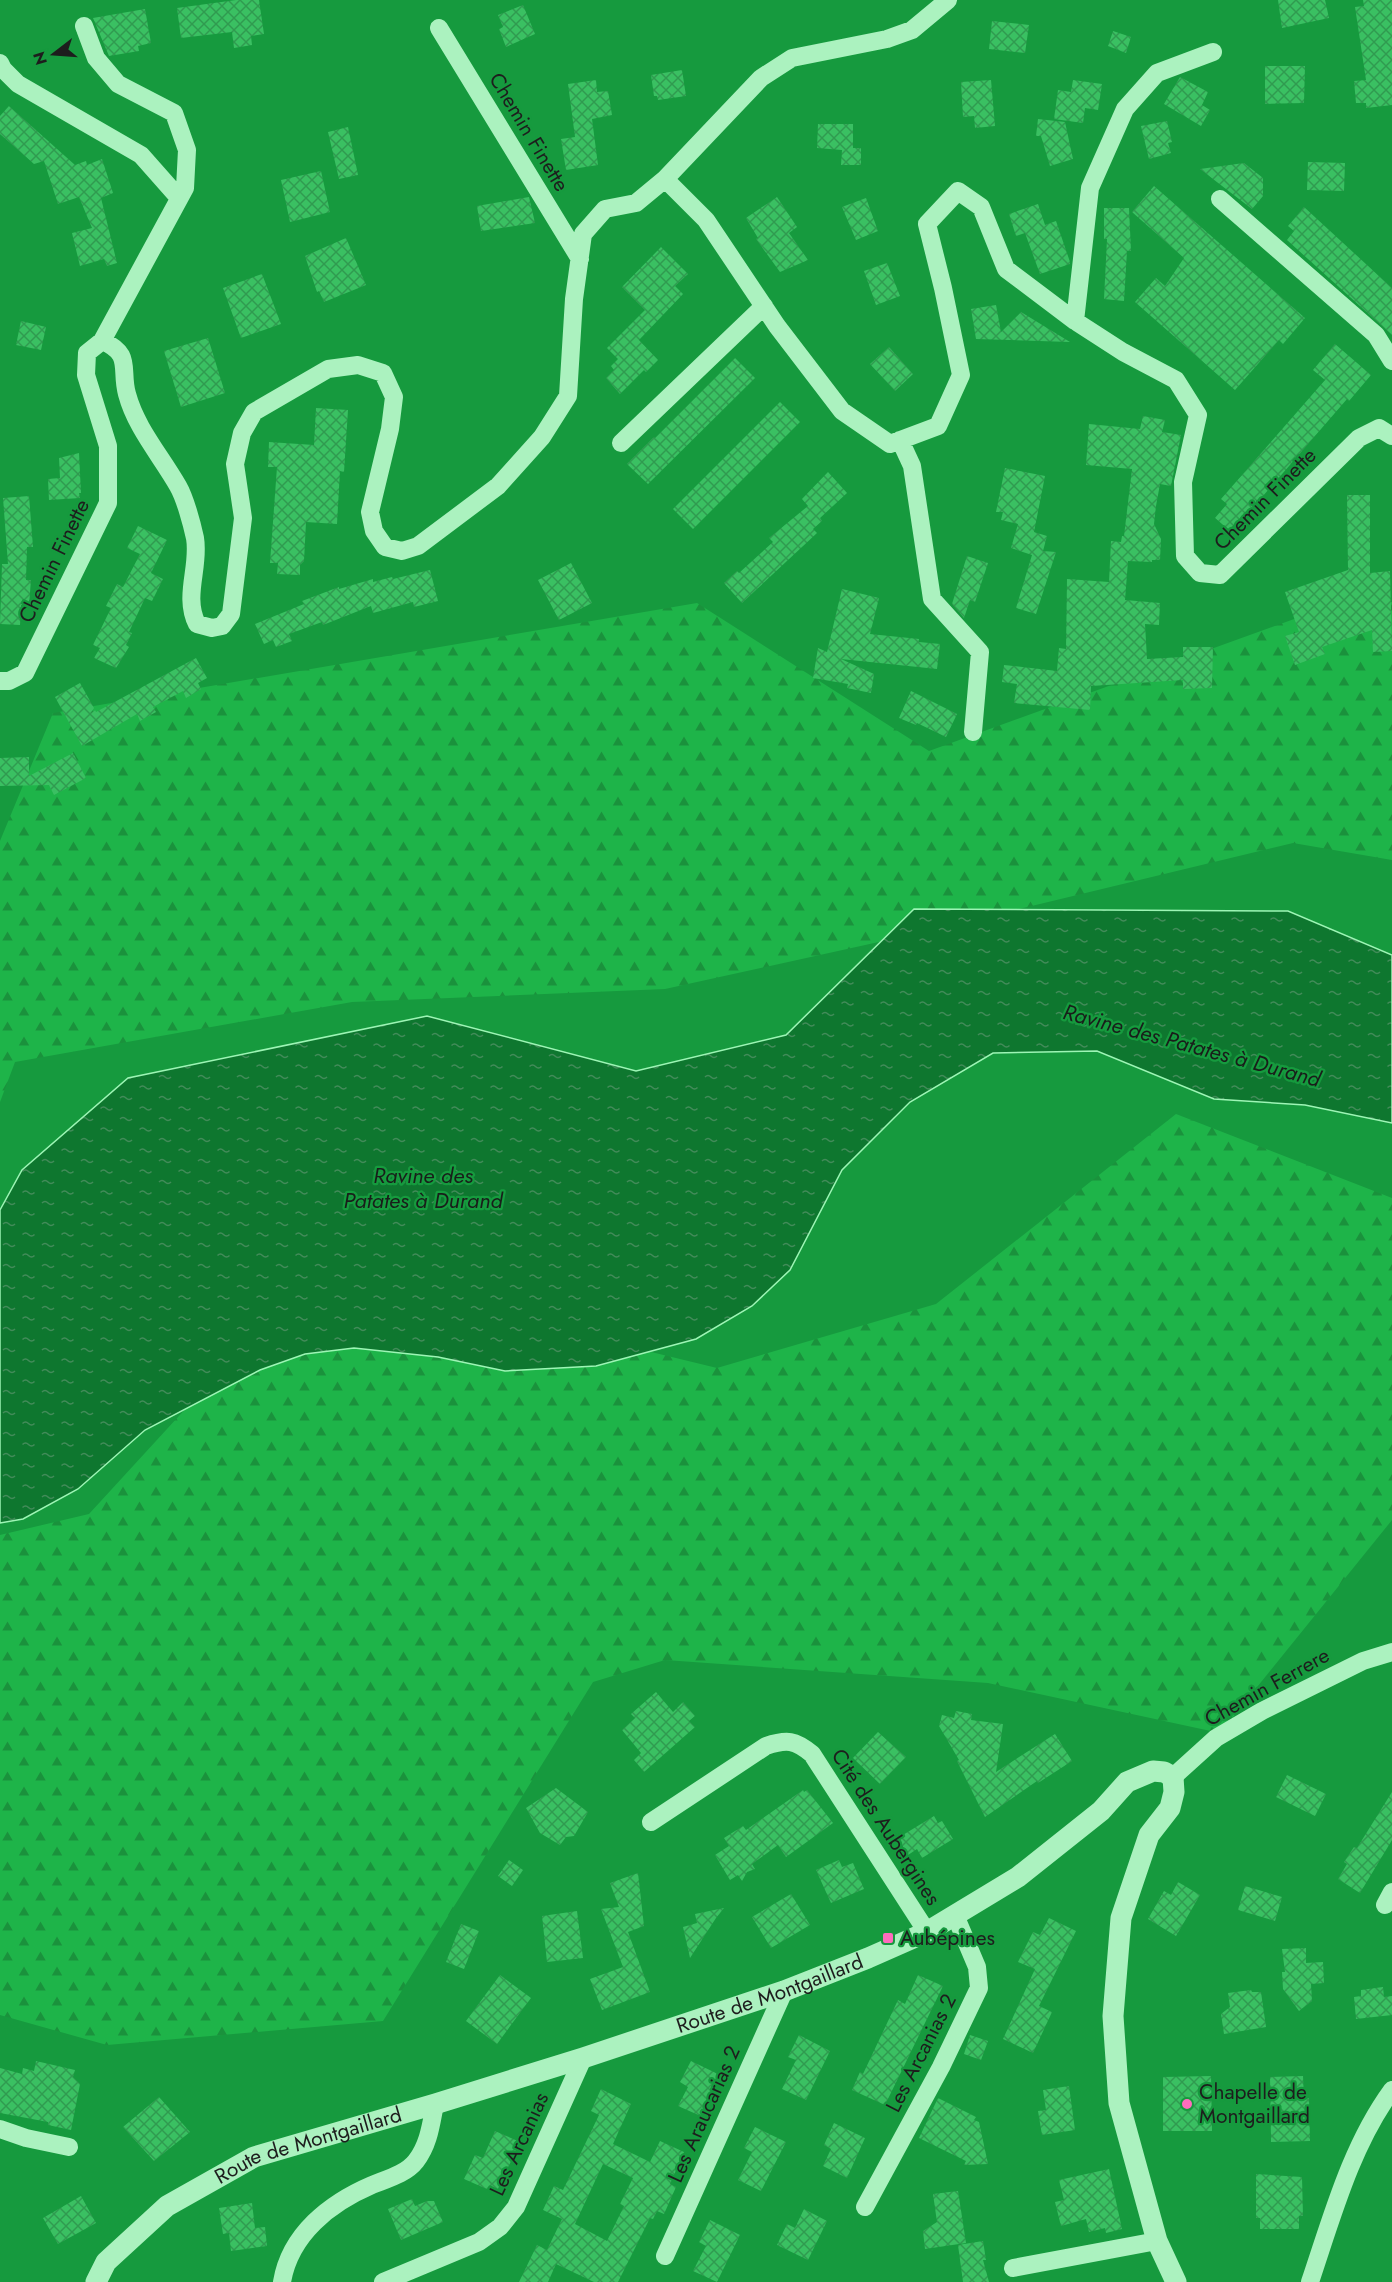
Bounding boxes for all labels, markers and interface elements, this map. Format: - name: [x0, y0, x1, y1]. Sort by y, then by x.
- north arrow: [24, 24, 84, 84]
- text: N: [27, 49, 53, 68]
- street label: Chemin Finette: [482, 67, 576, 197]
- street label: Chemin Finette: [1207, 441, 1323, 557]
- street label: Chemin Finette: [11, 494, 97, 628]
- water label: Ravine des Patates à Durand: [1060, 995, 1326, 1095]
- water label: Ravine des Patates à Durand: [343, 1159, 504, 1216]
- street label: Chemin Ferrere: [1199, 1640, 1335, 1734]
- street label: Cité des Aubergines: [824, 1743, 948, 1911]
- place label: Aubépines: [900, 1923, 995, 1953]
- marker: Aubépines: [881, 1931, 895, 1945]
- street label: Route de Montgaillard: [672, 1946, 868, 2041]
- street label: Les Arcanias 2: [878, 1989, 964, 2117]
- street label: Les Araucarias 2: [660, 2041, 748, 2187]
- place label: Chapelle de Montgaillard: [1199, 2077, 1310, 2131]
- street label: Les Arcanias: [482, 2087, 556, 2201]
- marker: Chapelle de Montgaillard: [1180, 2097, 1194, 2111]
- street label: Route de Montgaillard: [209, 2100, 405, 2191]

